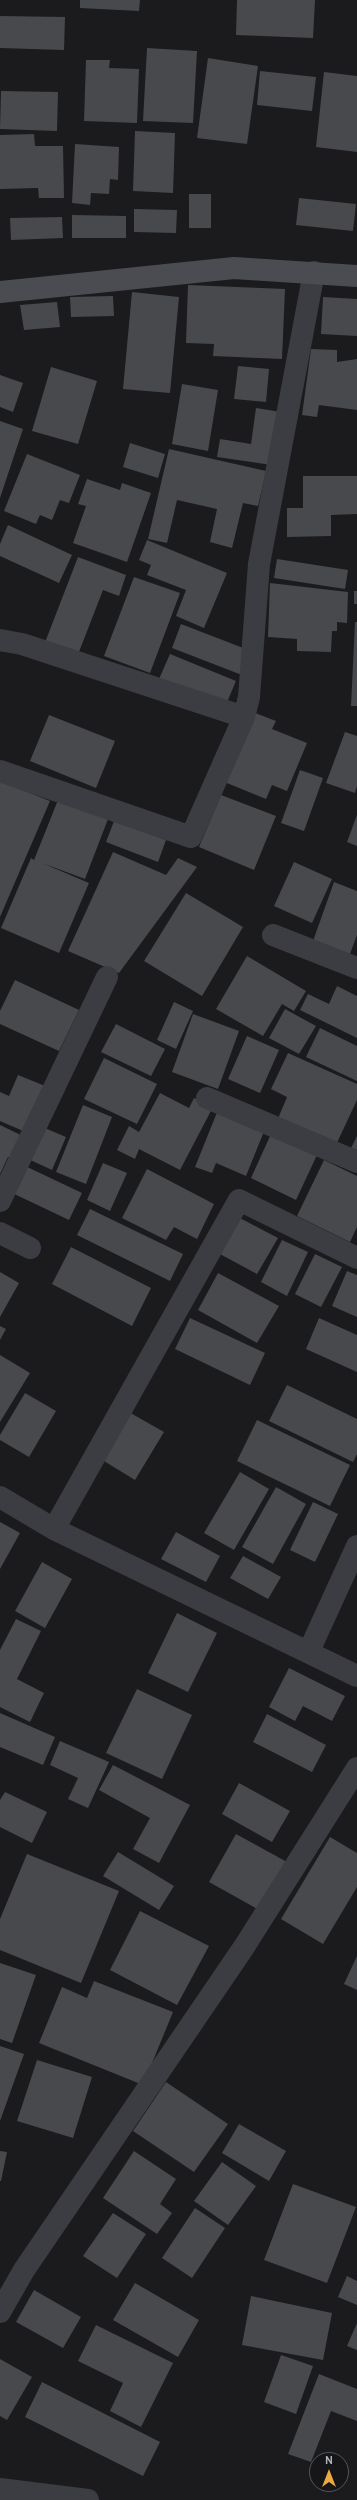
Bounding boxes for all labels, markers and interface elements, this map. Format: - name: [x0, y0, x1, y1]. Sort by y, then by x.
- north arrow: [309, 2452, 349, 2492]
- text: N: [325, 2454, 333, 2468]

